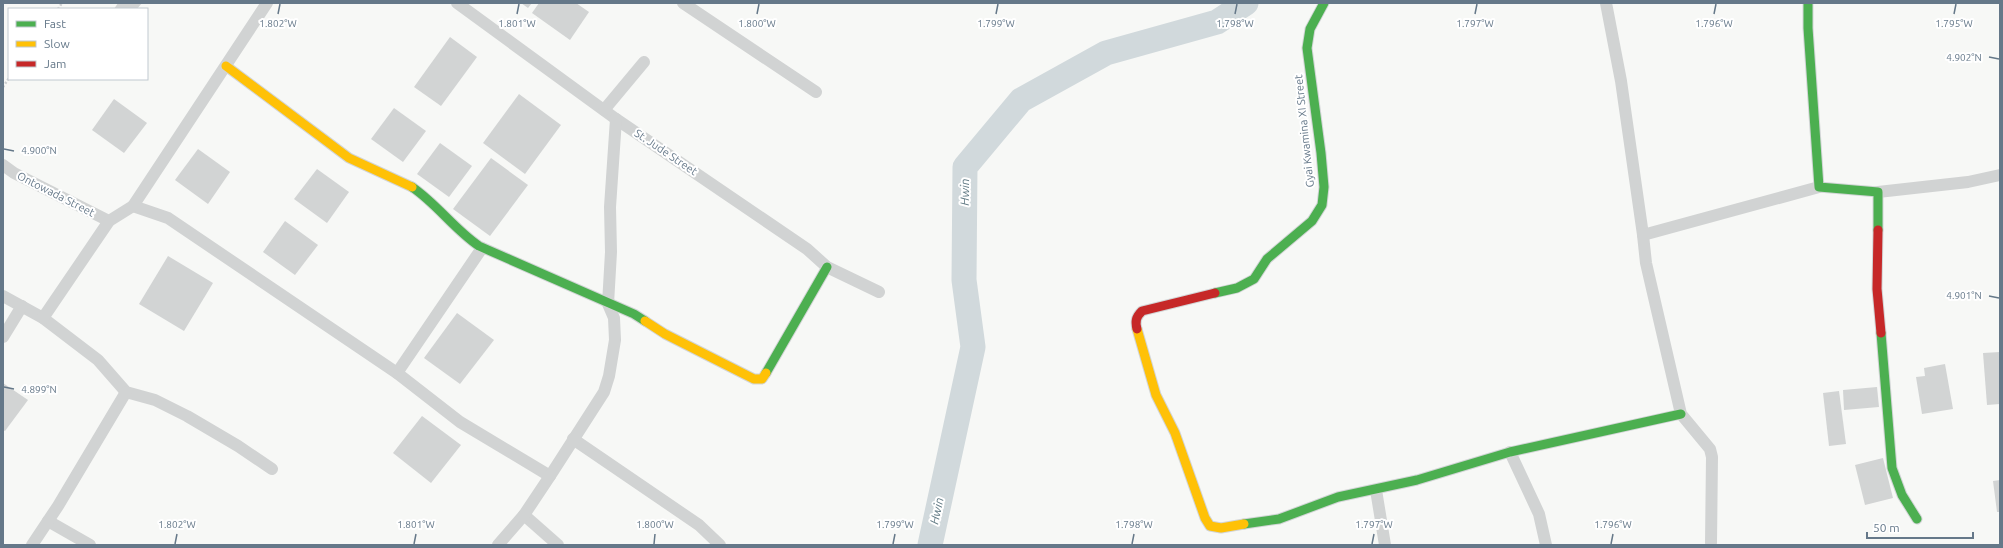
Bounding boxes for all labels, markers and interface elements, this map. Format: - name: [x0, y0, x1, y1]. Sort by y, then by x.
- legend: [8, 8, 148, 80]
- text: Fast: [44, 17, 66, 30]
- text: 1.802°W: [259, 18, 297, 29]
- text: 1.801°W: [498, 18, 536, 29]
- text: 1.800°W: [738, 18, 776, 29]
- text: 1.799°W: [977, 18, 1015, 29]
- text: 1.798°W: [1216, 18, 1254, 29]
- text: 1.797°W: [1456, 18, 1494, 29]
- text: 1.796°W: [1695, 18, 1733, 29]
- text: 1.795°W: [1935, 18, 1973, 29]
- text: Slow: [44, 37, 70, 50]
- text: 4.902°N: [1946, 52, 1982, 63]
- text: Jam: [44, 57, 66, 70]
- street label: Gyai Kwamina XI Street: [1292, 73, 1316, 188]
- street label: St. Jude Street: [632, 127, 700, 178]
- text: 4.900°N: [21, 145, 57, 156]
- street label: Ontowada Street: [15, 169, 97, 219]
- water label: Hwin: [958, 178, 971, 206]
- text: 4.901°N: [1946, 290, 1982, 301]
- text: 4.899°N: [21, 384, 57, 395]
- water label: Hwin: [927, 496, 946, 526]
- scale bar: [1867, 514, 1973, 540]
- text: 1.802°W: [158, 519, 196, 530]
- text: 1.801°W: [397, 519, 435, 530]
- text: 1.800°W: [636, 519, 674, 530]
- text: 1.799°W: [876, 519, 914, 530]
- text: 1.798°W: [1115, 519, 1153, 530]
- text: 1.797°W: [1355, 519, 1393, 530]
- text: 1.796°W: [1594, 519, 1632, 530]
- text: 50 m: [1873, 521, 1900, 534]

